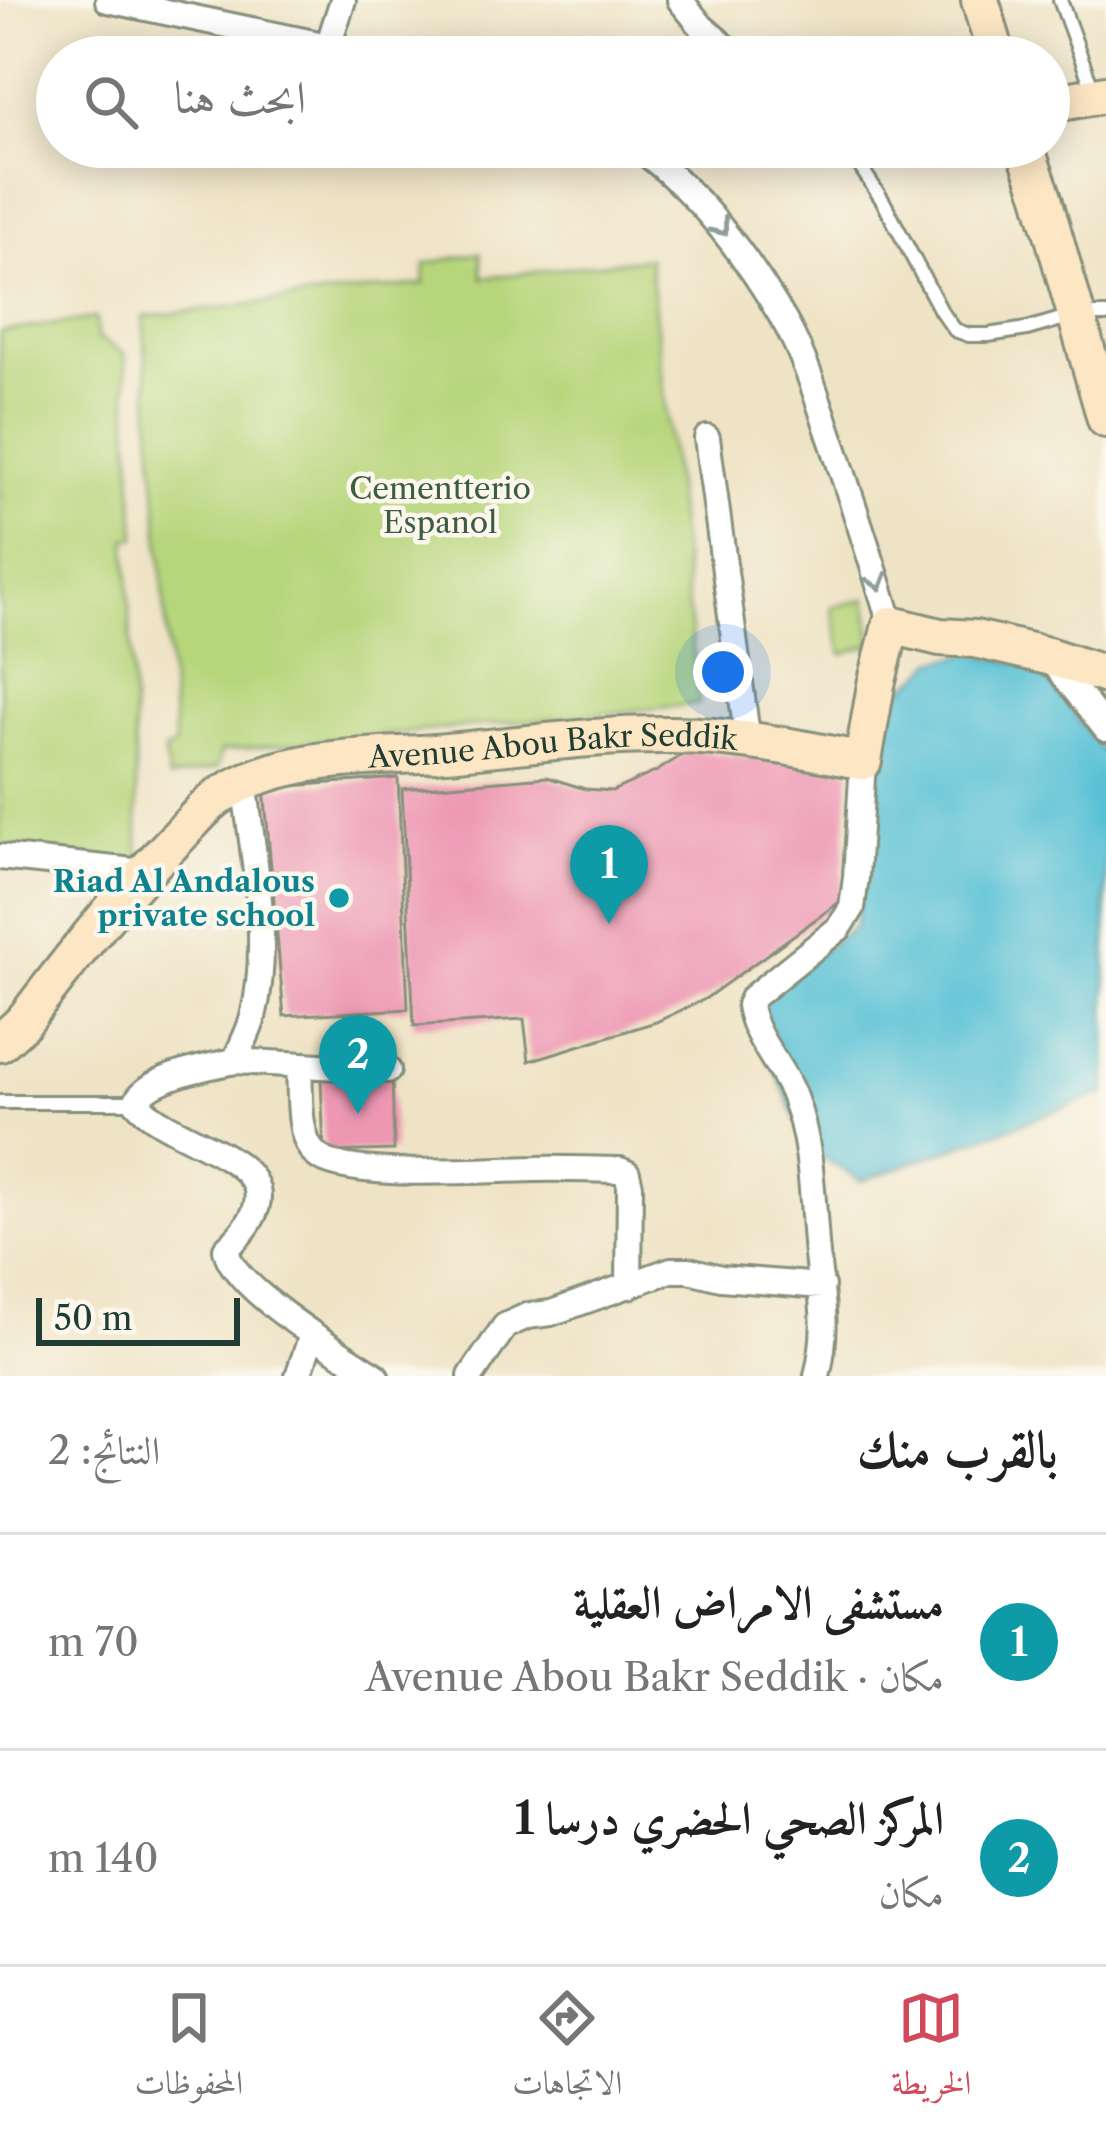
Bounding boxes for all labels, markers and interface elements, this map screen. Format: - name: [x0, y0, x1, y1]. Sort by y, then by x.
- search box: [36, 36, 1070, 168]
- icon: search: [78, 69, 144, 135]
- text: ابحث هنا: [174, 69, 306, 125]
- one-way arrow: [707, 215, 729, 237]
- park label: Cementterio Espanol: [349, 470, 531, 541]
- one-way arrow: [864, 571, 889, 592]
- your location: [693, 642, 753, 702]
- street label: Avenue Abou Bakr Seddik: [366, 716, 741, 775]
- pin: 1: [570, 825, 648, 924]
- place label: Riad Al Andalous private school: [53, 863, 315, 934]
- marker: Riad Al Andalous private school: [326, 885, 352, 911]
- pin: 2: [319, 1015, 397, 1114]
- scale bar: [36, 1292, 240, 1345]
- text: 50 m: [54, 1298, 132, 1339]
- text: بالقرب منك: [857, 1418, 1058, 1480]
- text: النتائج: 2: [48, 1426, 160, 1474]
- text: مستشفى الامراض العقلية: [573, 1574, 944, 1630]
- text: 70 m: [48, 1618, 139, 1666]
- text: 1: [1010, 1618, 1028, 1666]
- text: مكان · Avenue Abou Bakr Seddik: [365, 1653, 944, 1701]
- text: المركز الصحي الحضري درسا 1: [514, 1790, 944, 1846]
- text: 140 m: [48, 1834, 158, 1882]
- text: 2: [1007, 1834, 1031, 1882]
- text: مكان: [879, 1869, 944, 1917]
- tab: المحفوظات: [134, 1985, 243, 2115]
- tab: الاتجاهات: [512, 1985, 622, 2115]
- tab: الخريطة: [891, 1985, 972, 2115]

